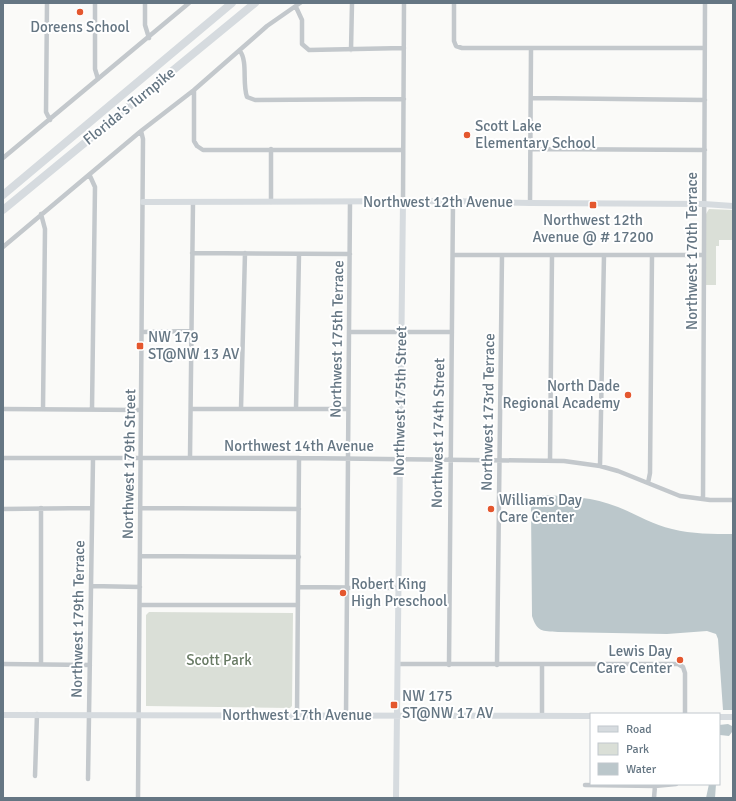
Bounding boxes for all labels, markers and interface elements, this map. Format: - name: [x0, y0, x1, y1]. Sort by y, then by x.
- marker: Doreens School: [75, 7, 85, 17]
- place label: Doreens School: [30, 18, 130, 36]
- street label: Florida's Turnpike: [79, 63, 179, 149]
- place label: Scott Lake Elementary School: [475, 117, 596, 152]
- marker: Scott Lake Elementary School: [462, 130, 472, 140]
- street label: Northwest 170th Terrace: [683, 172, 701, 330]
- street label: Northwest 12th Avenue: [363, 193, 513, 211]
- marker: Northwest 12th Avenue @ # 17200: [588, 200, 598, 210]
- place label: Northwest 12th Avenue @ # 17200: [532, 211, 654, 246]
- street label: Northwest 175th Terrace: [327, 260, 347, 418]
- street label: Northwest 175th Street: [390, 326, 410, 476]
- place label: NW 179 ST@NW 13 AV: [148, 328, 240, 363]
- street label: Northwest 173rd Terrace: [478, 333, 498, 491]
- marker: NW 179 ST@NW 13 AV: [135, 341, 145, 351]
- street label: Northwest 174th Street: [428, 358, 448, 508]
- place label: North Dade Regional Academy: [503, 377, 620, 412]
- street label: Northwest 179th Street: [119, 389, 139, 539]
- marker: North Dade Regional Academy: [623, 390, 633, 400]
- street label: Northwest 14th Avenue: [224, 437, 374, 455]
- place label: Williams Day Care Center: [499, 491, 582, 526]
- marker: Williams Day Care Center: [486, 504, 496, 514]
- street label: Northwest 179th Terrace: [68, 540, 88, 698]
- place label: Robert King High Preschool: [351, 575, 447, 610]
- marker: Robert King High Preschool: [338, 588, 348, 598]
- place label: Lewis Day Care Center: [597, 642, 672, 677]
- park label: Scott Park: [186, 651, 252, 669]
- marker: Lewis Day Care Center: [675, 655, 685, 665]
- place label: NW 175 ST@NW 17 AV: [402, 687, 494, 722]
- marker: NW 175 ST@NW 17 AV: [389, 700, 399, 710]
- street label: Northwest 17th Avenue: [222, 706, 372, 724]
- legend: [590, 713, 720, 785]
- text: Road: [626, 722, 652, 737]
- text: Park: [626, 742, 649, 757]
- text: Water: [626, 762, 657, 777]

